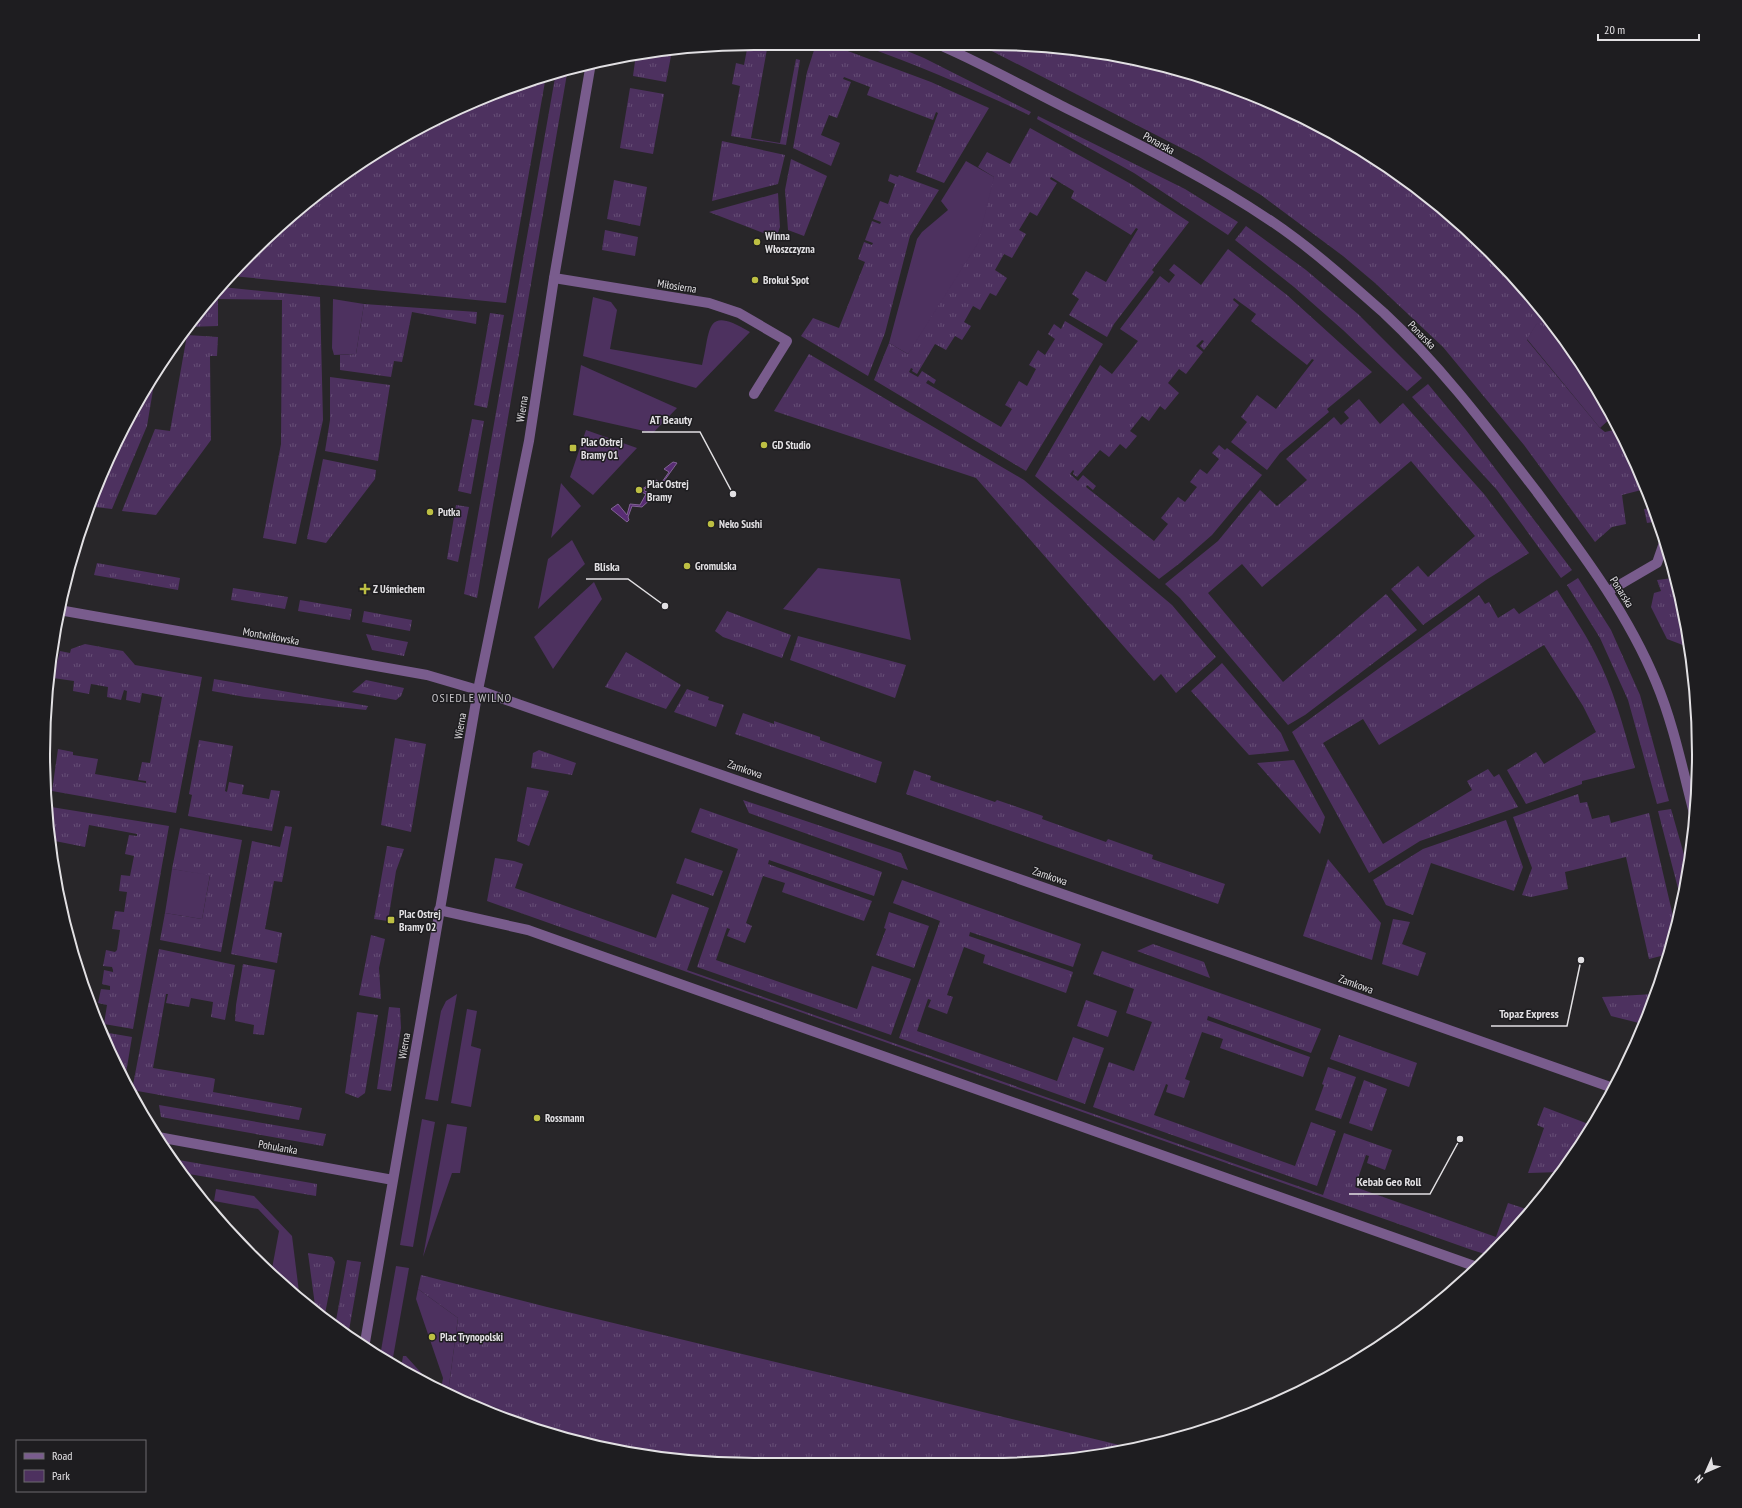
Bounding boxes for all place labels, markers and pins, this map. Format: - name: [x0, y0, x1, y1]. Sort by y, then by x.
- place label: Winna Włoszczyzna: [764, 229, 815, 256]
- marker: Winna Włoszczyzna: [752, 237, 762, 247]
- place label: Brokuł Spot: [763, 273, 810, 287]
- marker: Brokuł Spot: [750, 275, 760, 285]
- callout: AT Beauty: [642, 408, 700, 432]
- place label: Plac Ostrej Bramy 01: [581, 435, 623, 462]
- place label: GD Studio: [772, 438, 811, 452]
- marker: GD Studio: [759, 440, 769, 450]
- marker: Plac Ostrej Bramy 01: [568, 443, 578, 453]
- place label: Plac Ostrej Bramy: [647, 477, 689, 504]
- marker: Plac Ostrej Bramy: [634, 485, 644, 495]
- place label: Putka: [438, 505, 461, 519]
- marker: Putka: [425, 507, 435, 517]
- place label: Neko Sushi: [719, 517, 763, 531]
- marker: Neko Sushi: [706, 519, 716, 529]
- callout: Bliska: [586, 555, 628, 579]
- place label: Gromulska: [695, 559, 737, 573]
- marker: Gromulska: [682, 561, 692, 571]
- place label: Z Uśmiechem: [373, 582, 425, 596]
- marker: Z Uśmiechem: [360, 584, 370, 594]
- place label: Plac Ostrej Bramy 02: [399, 907, 441, 934]
- marker: Plac Ostrej Bramy 02: [386, 915, 396, 925]
- callout: Topaz Express: [1491, 1002, 1567, 1026]
- place label: Rossmann: [545, 1111, 584, 1125]
- marker: Rossmann: [532, 1113, 542, 1123]
- callout: Kebab Geo Roll: [1349, 1170, 1430, 1194]
- place label: Plac Trynopolski: [440, 1330, 504, 1344]
- marker: Plac Trynopolski: [427, 1332, 437, 1342]

